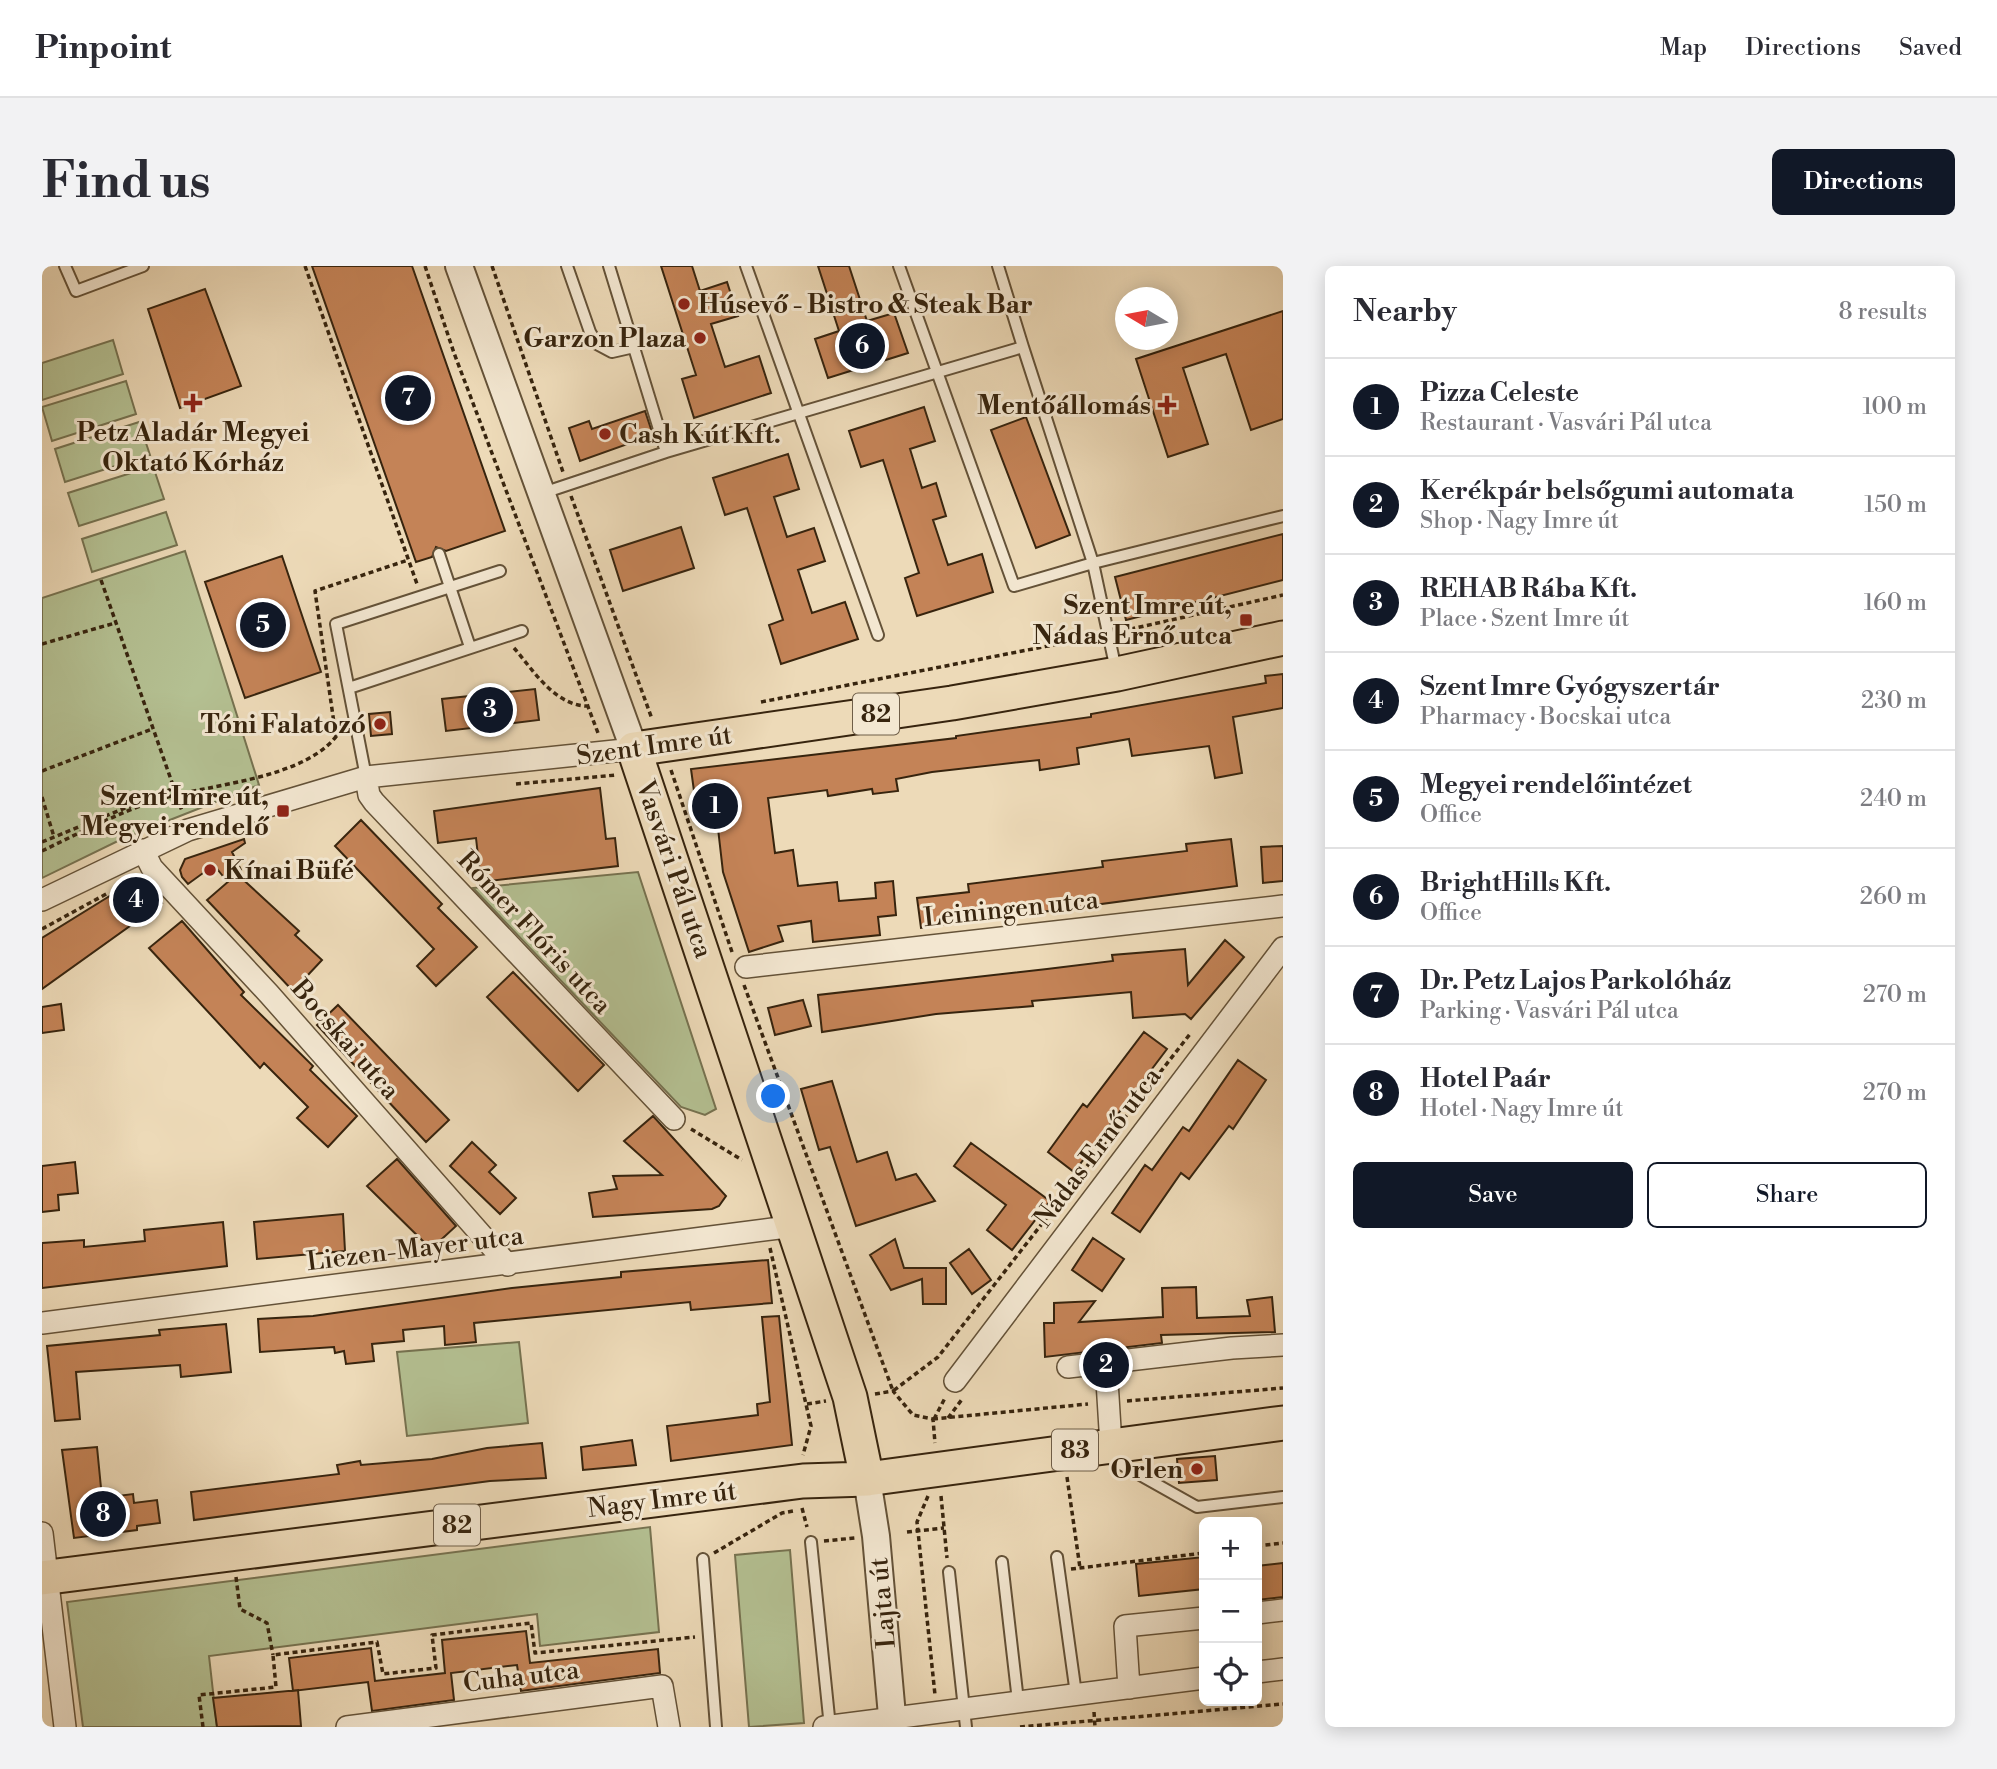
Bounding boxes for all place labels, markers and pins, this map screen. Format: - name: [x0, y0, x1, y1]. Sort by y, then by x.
- place label: Húsevő - Bistro & Steak Bar: [698, 289, 1033, 321]
- marker: Húsevő - Bistro & Steak Bar: [676, 296, 692, 312]
- pin: 6: [839, 320, 885, 372]
- place label: Garzon Plaza: [523, 323, 687, 355]
- marker: Garzon Plaza: [692, 330, 708, 346]
- pin: 7: [385, 372, 431, 424]
- place label: Mentőállomás: [977, 390, 1151, 422]
- marker: Petz Aladár Megyei Oktató Kórház: [183, 393, 203, 413]
- marker: Mentőállomás: [1157, 395, 1177, 415]
- place label: Petz Aladár Megyei Oktató Kórház: [77, 417, 309, 479]
- place label: Cash Kút Kft.: [619, 419, 781, 451]
- marker: Cash Kút Kft.: [597, 426, 613, 442]
- place label: Szent Imre út, Nádas Ernő utca: [1033, 590, 1233, 652]
- pin: 5: [240, 599, 286, 651]
- marker: Szent Imre út, Nádas Ernő utca: [1238, 612, 1254, 628]
- pin: 3: [467, 684, 513, 736]
- place label: Tóni Falatozó: [201, 709, 366, 741]
- marker: Tóni Falatozó: [372, 716, 388, 732]
- pin: 1: [692, 780, 738, 832]
- place label: Szent Imre út, Megyei rendelő: [80, 781, 270, 843]
- marker: Szent Imre út, Megyei rendelő: [275, 803, 291, 819]
- place label: Kínai Büfé: [224, 855, 354, 887]
- marker: Kínai Büfé: [202, 862, 218, 878]
- pin: 4: [113, 874, 159, 926]
- pin: 2: [1083, 1339, 1129, 1391]
- place label: Orlen: [1110, 1454, 1183, 1486]
- marker: Orlen: [1189, 1461, 1205, 1477]
- pin: 8: [80, 1488, 126, 1540]

